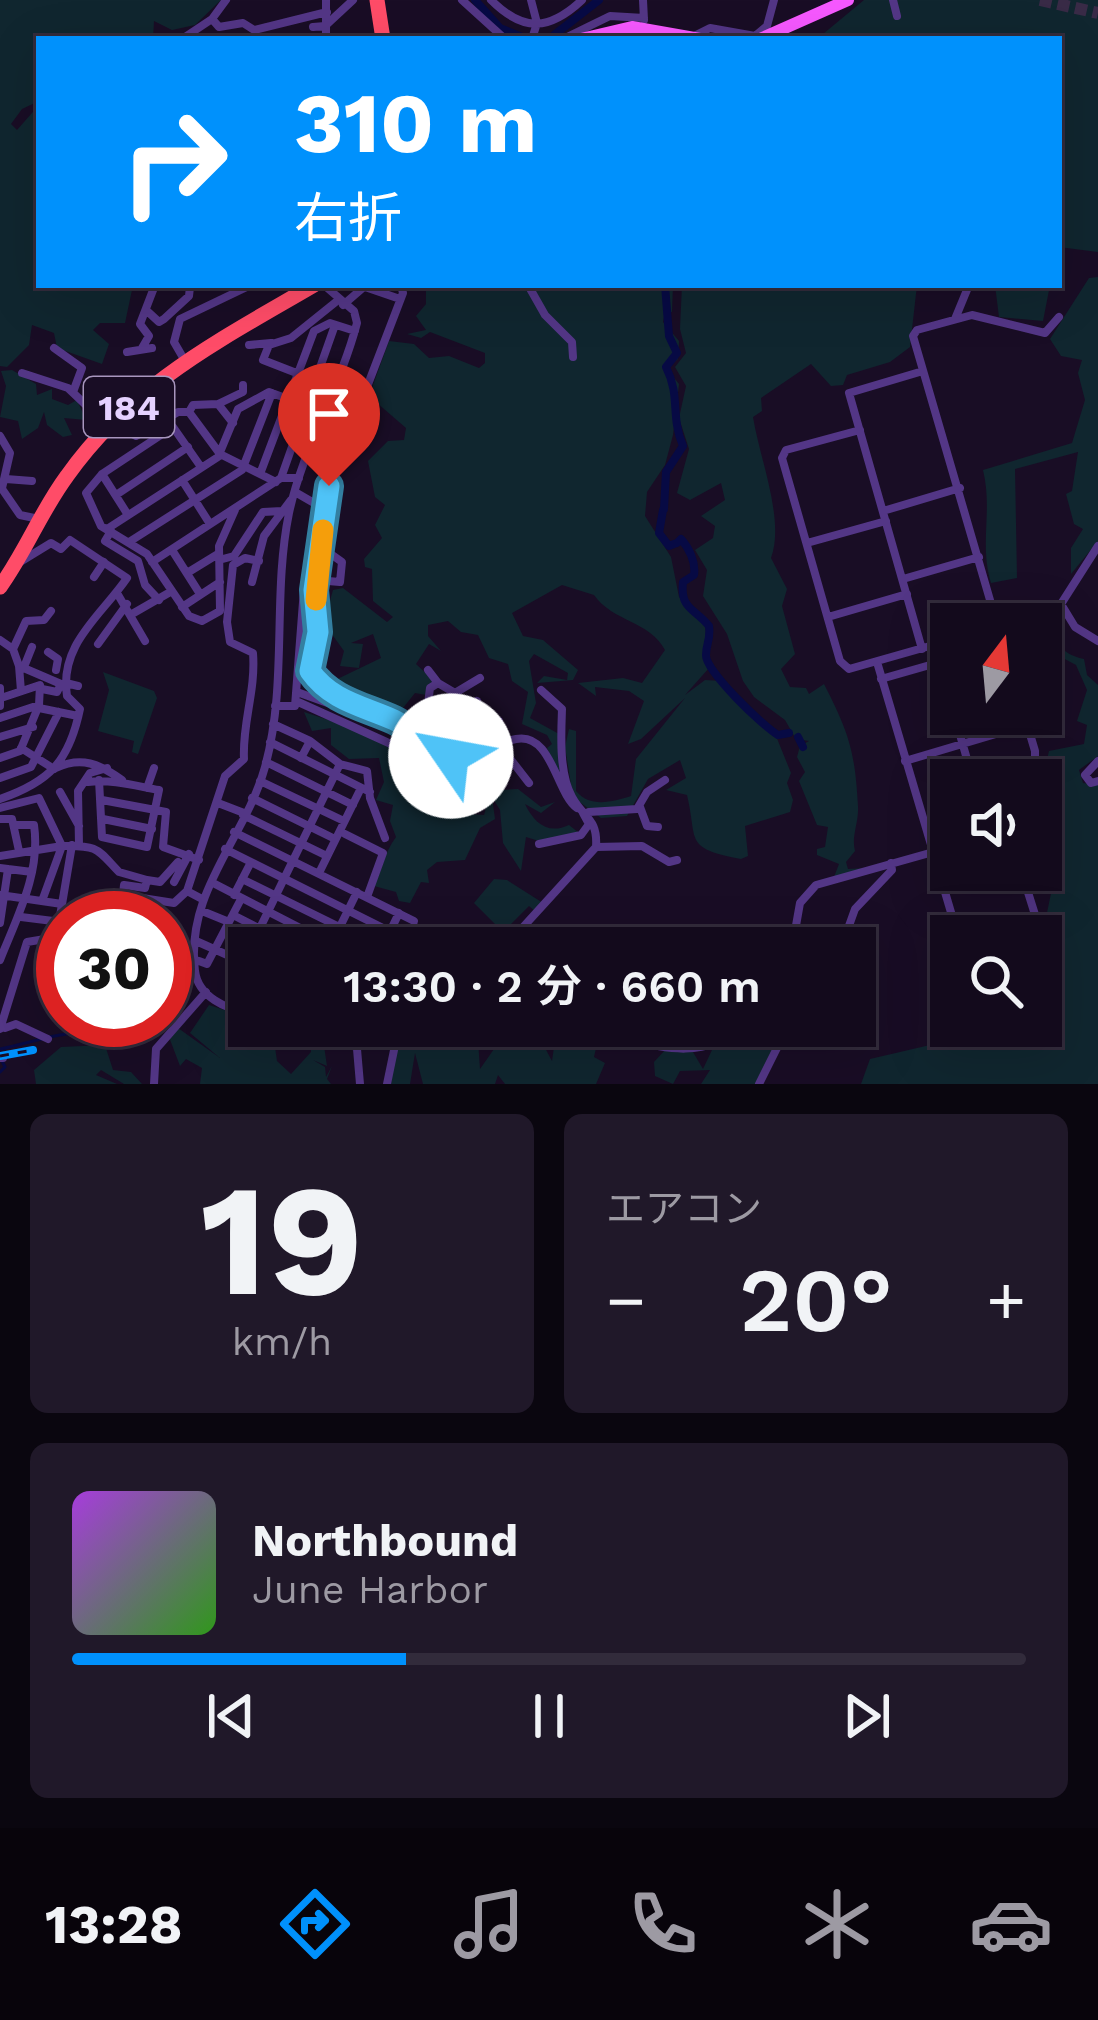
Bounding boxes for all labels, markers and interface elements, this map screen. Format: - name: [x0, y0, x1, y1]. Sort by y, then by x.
- text: 310 m: [294, 74, 537, 172]
- icon: right: [96, 84, 252, 240]
- text: 右折: [294, 187, 402, 250]
- pin: [278, 363, 380, 486]
- road number: 184: [84, 377, 174, 437]
- icon: arrive: [296, 381, 362, 447]
- north arrow: [930, 603, 1062, 735]
- map controls: [930, 603, 1062, 1047]
- position arrow: [388, 693, 514, 819]
- button: sound: [930, 759, 1062, 891]
- speed limit sign: 30: [36, 891, 192, 1047]
- button: search: [930, 915, 1062, 1047]
- text: 13:30 · 2 分 · 660 m: [343, 960, 761, 1013]
- text: 19: [200, 1149, 364, 1332]
- text: エアコン: [606, 1186, 762, 1231]
- text: 20°: [739, 1247, 893, 1353]
- text: −: [606, 1262, 646, 1339]
- text: +: [986, 1262, 1026, 1339]
- text: km/h: [232, 1319, 332, 1364]
- text: Northbound: [252, 1514, 518, 1567]
- text: June Harbor: [252, 1567, 488, 1612]
- icon: previous: [198, 1683, 264, 1749]
- icon: pause: [516, 1683, 582, 1749]
- icon: next: [834, 1683, 900, 1749]
- icon: directions: [273, 1882, 357, 1966]
- icon: music: [447, 1882, 531, 1966]
- icon: phone: [621, 1882, 705, 1966]
- icon: climate: [795, 1882, 879, 1966]
- icon: car: [969, 1882, 1053, 1966]
- text: 13:28: [45, 1893, 183, 1956]

